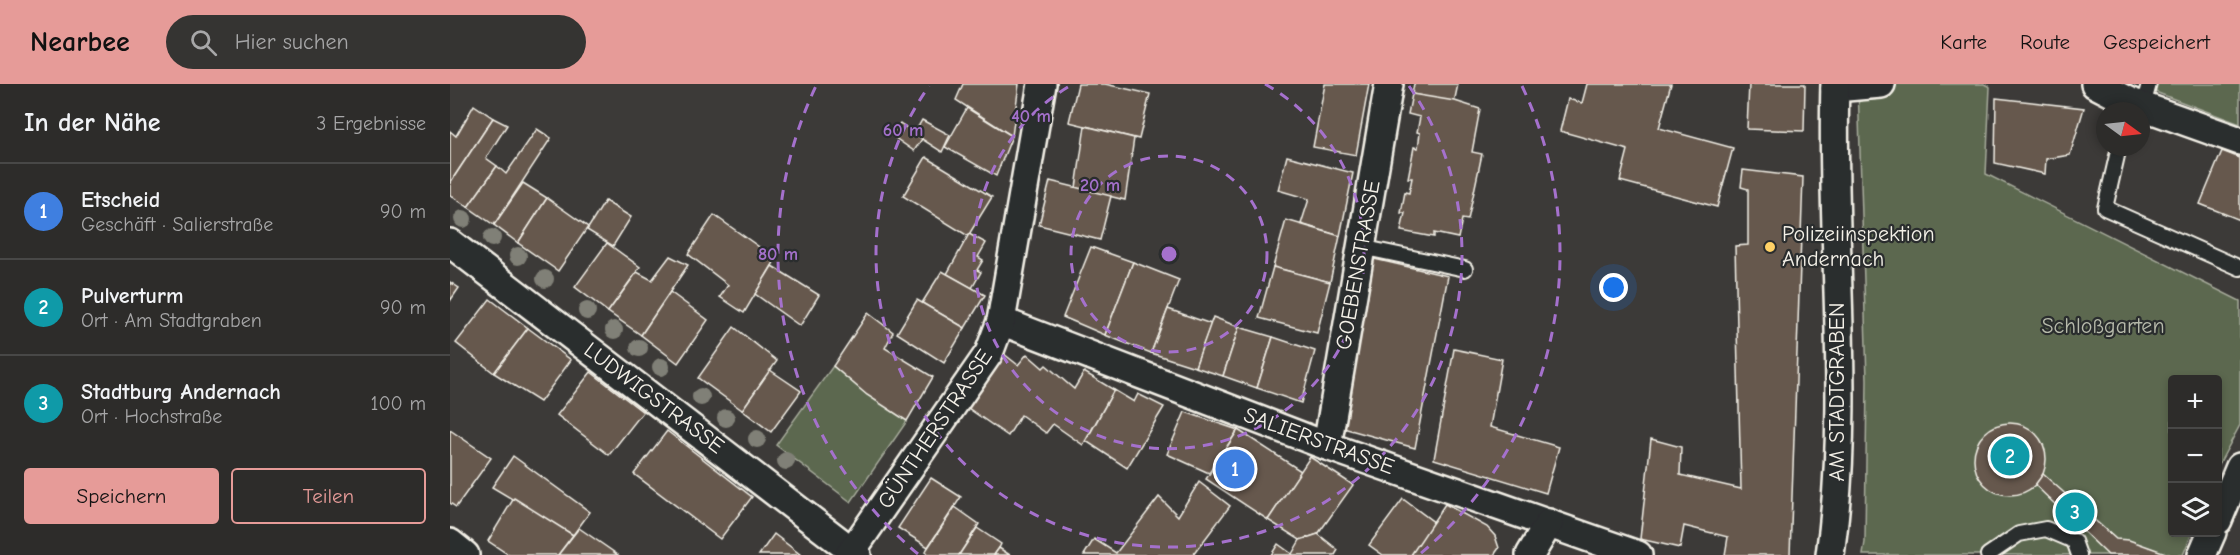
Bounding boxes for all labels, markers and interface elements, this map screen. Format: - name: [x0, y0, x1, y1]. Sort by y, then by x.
- search box: [166, 15, 586, 69]
- text: Nearbee: [30, 26, 130, 58]
- icon: search: [187, 26, 220, 59]
- text: Hier suchen: [235, 29, 349, 55]
- text: Karte: [1940, 30, 1987, 54]
- text: Route: [2020, 30, 2070, 54]
- text: Gespeichert: [2103, 30, 2210, 54]
- north arrow: [2096, 102, 2150, 156]
- text: 40 m: [1011, 106, 1051, 127]
- text: In der Nähe: [24, 108, 161, 138]
- text: 3 Ergebnisse: [316, 112, 426, 135]
- text: 60 m: [883, 120, 923, 141]
- text: 20 m: [1080, 175, 1120, 196]
- street label: GOEBENSTRASSE: [1330, 178, 1386, 352]
- text: Etscheid: [81, 187, 160, 213]
- text: 1: [40, 200, 47, 223]
- text: 90 m: [380, 200, 426, 223]
- text: Geschäft · Salierstraße: [81, 213, 273, 236]
- place label: Polizeiinspektion Andernach: [1782, 221, 1935, 272]
- marker: Polizeiinspektion Andernach: [1763, 240, 1777, 254]
- text: 80 m: [758, 244, 798, 265]
- centre of rings: [1159, 244, 1179, 264]
- your location: [1599, 273, 1628, 302]
- text: Pulverturm: [81, 283, 183, 309]
- text: 2: [39, 296, 48, 319]
- text: 90 m: [380, 296, 426, 319]
- street label: AM STADTGRABEN: [1824, 302, 1850, 482]
- text: Ort · Am Stadtgraben: [81, 309, 262, 332]
- park label: Schloßgarten: [2041, 313, 2165, 339]
- street label: LUDWIGSTRASSE: [579, 337, 729, 459]
- street label: GÜNTHERSTRASSE: [872, 345, 998, 513]
- map controls: [2168, 375, 2222, 537]
- button: +: [2168, 375, 2222, 429]
- text: Stadtburg Andernach: [81, 379, 281, 405]
- text: 3: [39, 392, 48, 415]
- text: 100 m: [371, 392, 426, 415]
- street label: SALIERSTRASSE: [1240, 402, 1398, 480]
- text: Ort · Hochstraße: [81, 405, 222, 428]
- button: −: [2168, 429, 2222, 483]
- pin: 2: [1990, 434, 2030, 478]
- pin: 1: [1216, 446, 1254, 492]
- button: Speichern: [24, 468, 219, 524]
- button: Teilen: [231, 468, 426, 524]
- button: layers: [2168, 483, 2222, 537]
- pin: 3: [2056, 490, 2094, 534]

